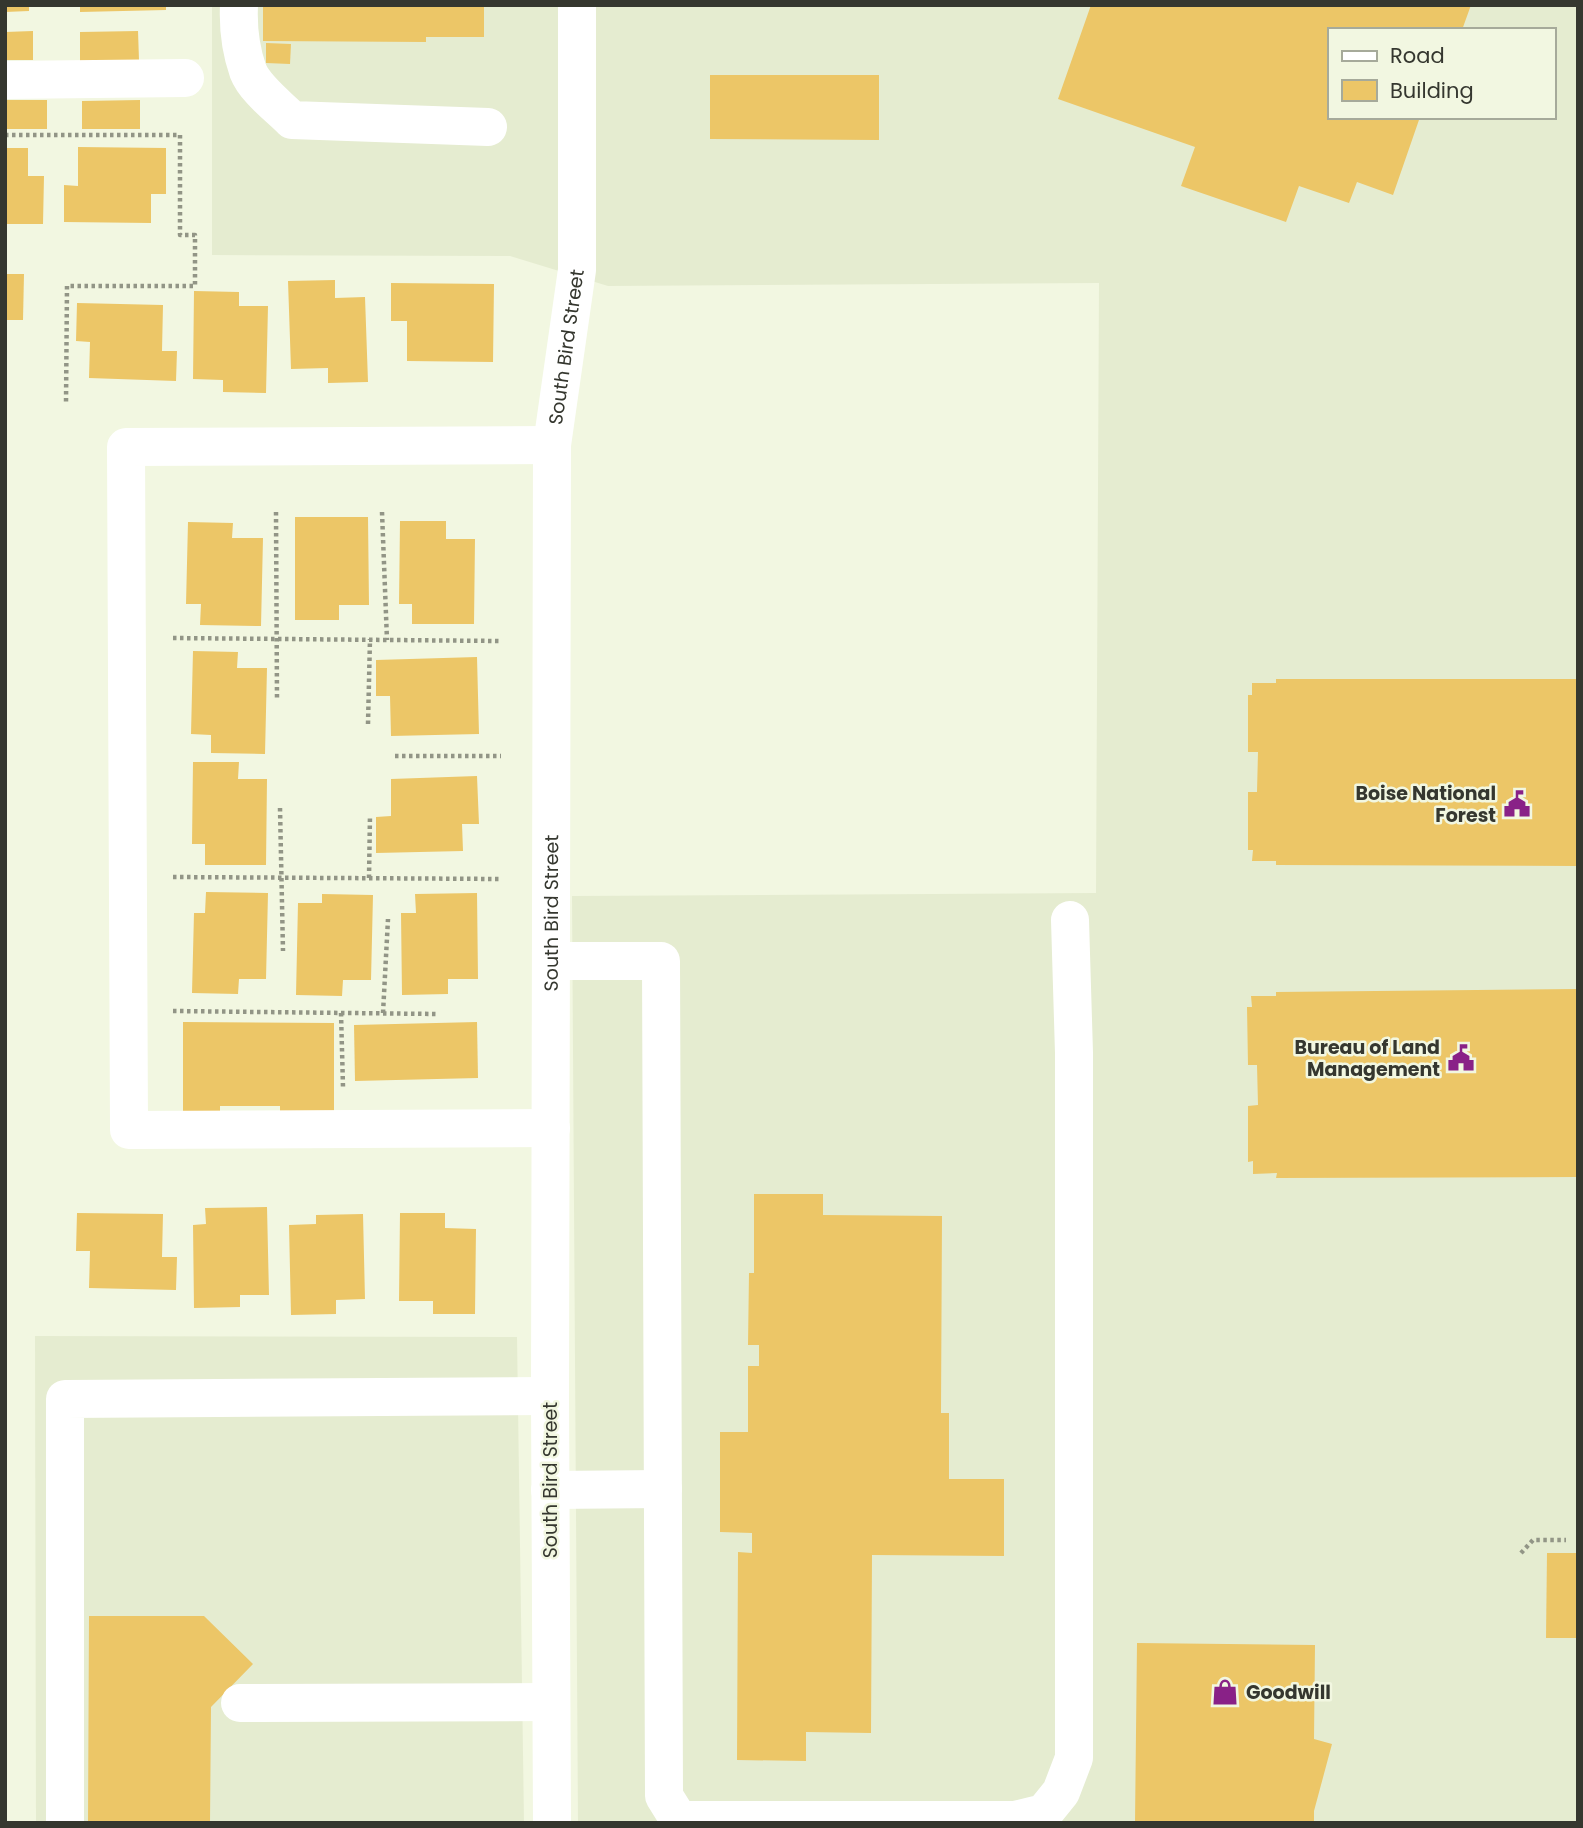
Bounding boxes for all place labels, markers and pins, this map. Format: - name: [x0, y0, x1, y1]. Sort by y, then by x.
- place label: Boise National Forest: [1356, 780, 1496, 829]
- public building icon: Boise National Forest: [1502, 789, 1532, 819]
- place label: Bureau of Land Management: [1294, 1034, 1440, 1083]
- public building icon: Bureau of Land Management: [1446, 1043, 1476, 1073]
- shop icon: Goodwill: [1210, 1677, 1240, 1707]
- place label: Goodwill: [1246, 1679, 1331, 1706]

